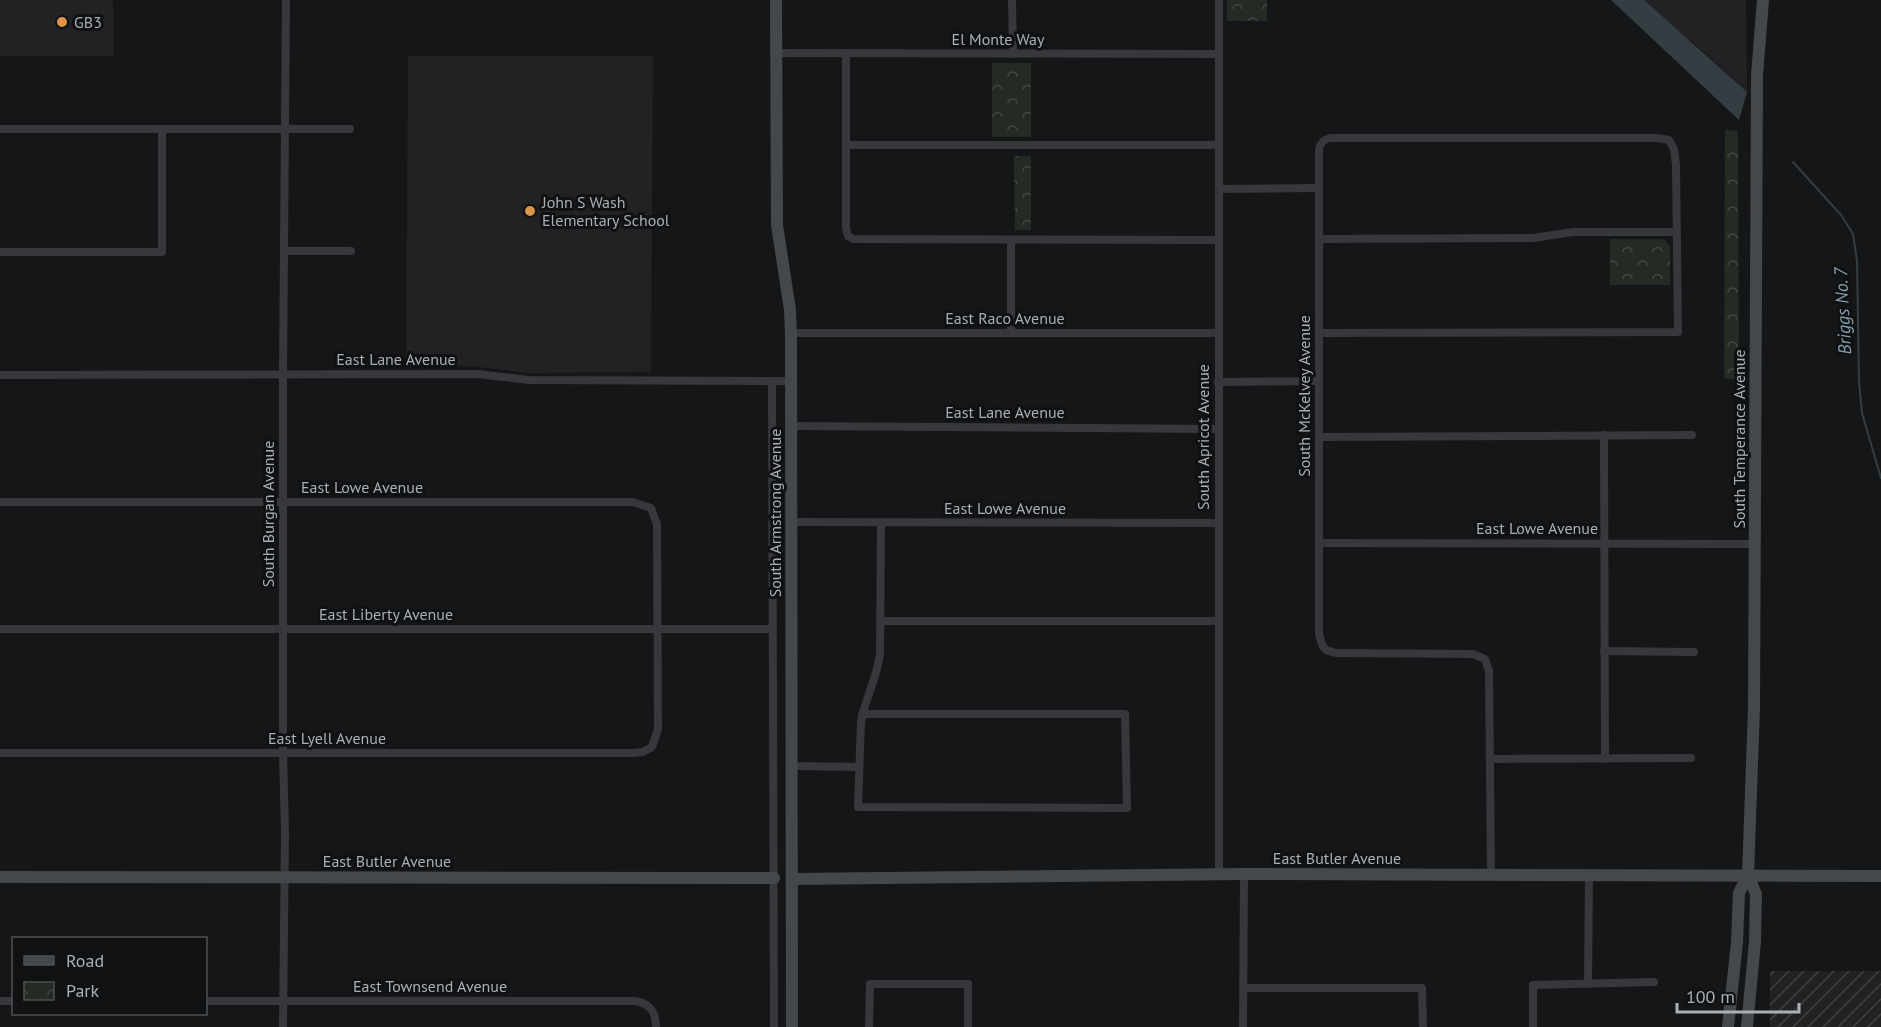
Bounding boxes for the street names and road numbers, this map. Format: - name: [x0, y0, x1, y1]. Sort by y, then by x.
- street label: El Monte Way: [952, 29, 1045, 49]
- street label: East Raco Avenue: [945, 308, 1065, 328]
- street label: South McKelvey Avenue: [1294, 315, 1314, 477]
- street label: East Lane Avenue: [336, 349, 456, 369]
- street label: South Temperance Avenue: [1729, 349, 1749, 529]
- street label: South Apricot Avenue: [1193, 364, 1213, 510]
- street label: East Lane Avenue: [945, 402, 1065, 422]
- street label: South Armstrong Avenue: [765, 429, 785, 597]
- street label: South Burgan Avenue: [258, 441, 278, 587]
- street label: East Lowe Avenue: [301, 477, 423, 497]
- street label: East Lowe Avenue: [944, 498, 1066, 518]
- street label: East Lowe Avenue: [1476, 518, 1598, 538]
- street label: East Liberty Avenue: [319, 604, 453, 624]
- street label: East Lyell Avenue: [268, 728, 386, 748]
- street label: East Butler Avenue: [1273, 848, 1401, 868]
- street label: East Butler Avenue: [323, 851, 451, 871]
- street label: East Townsend Avenue: [353, 976, 507, 996]

